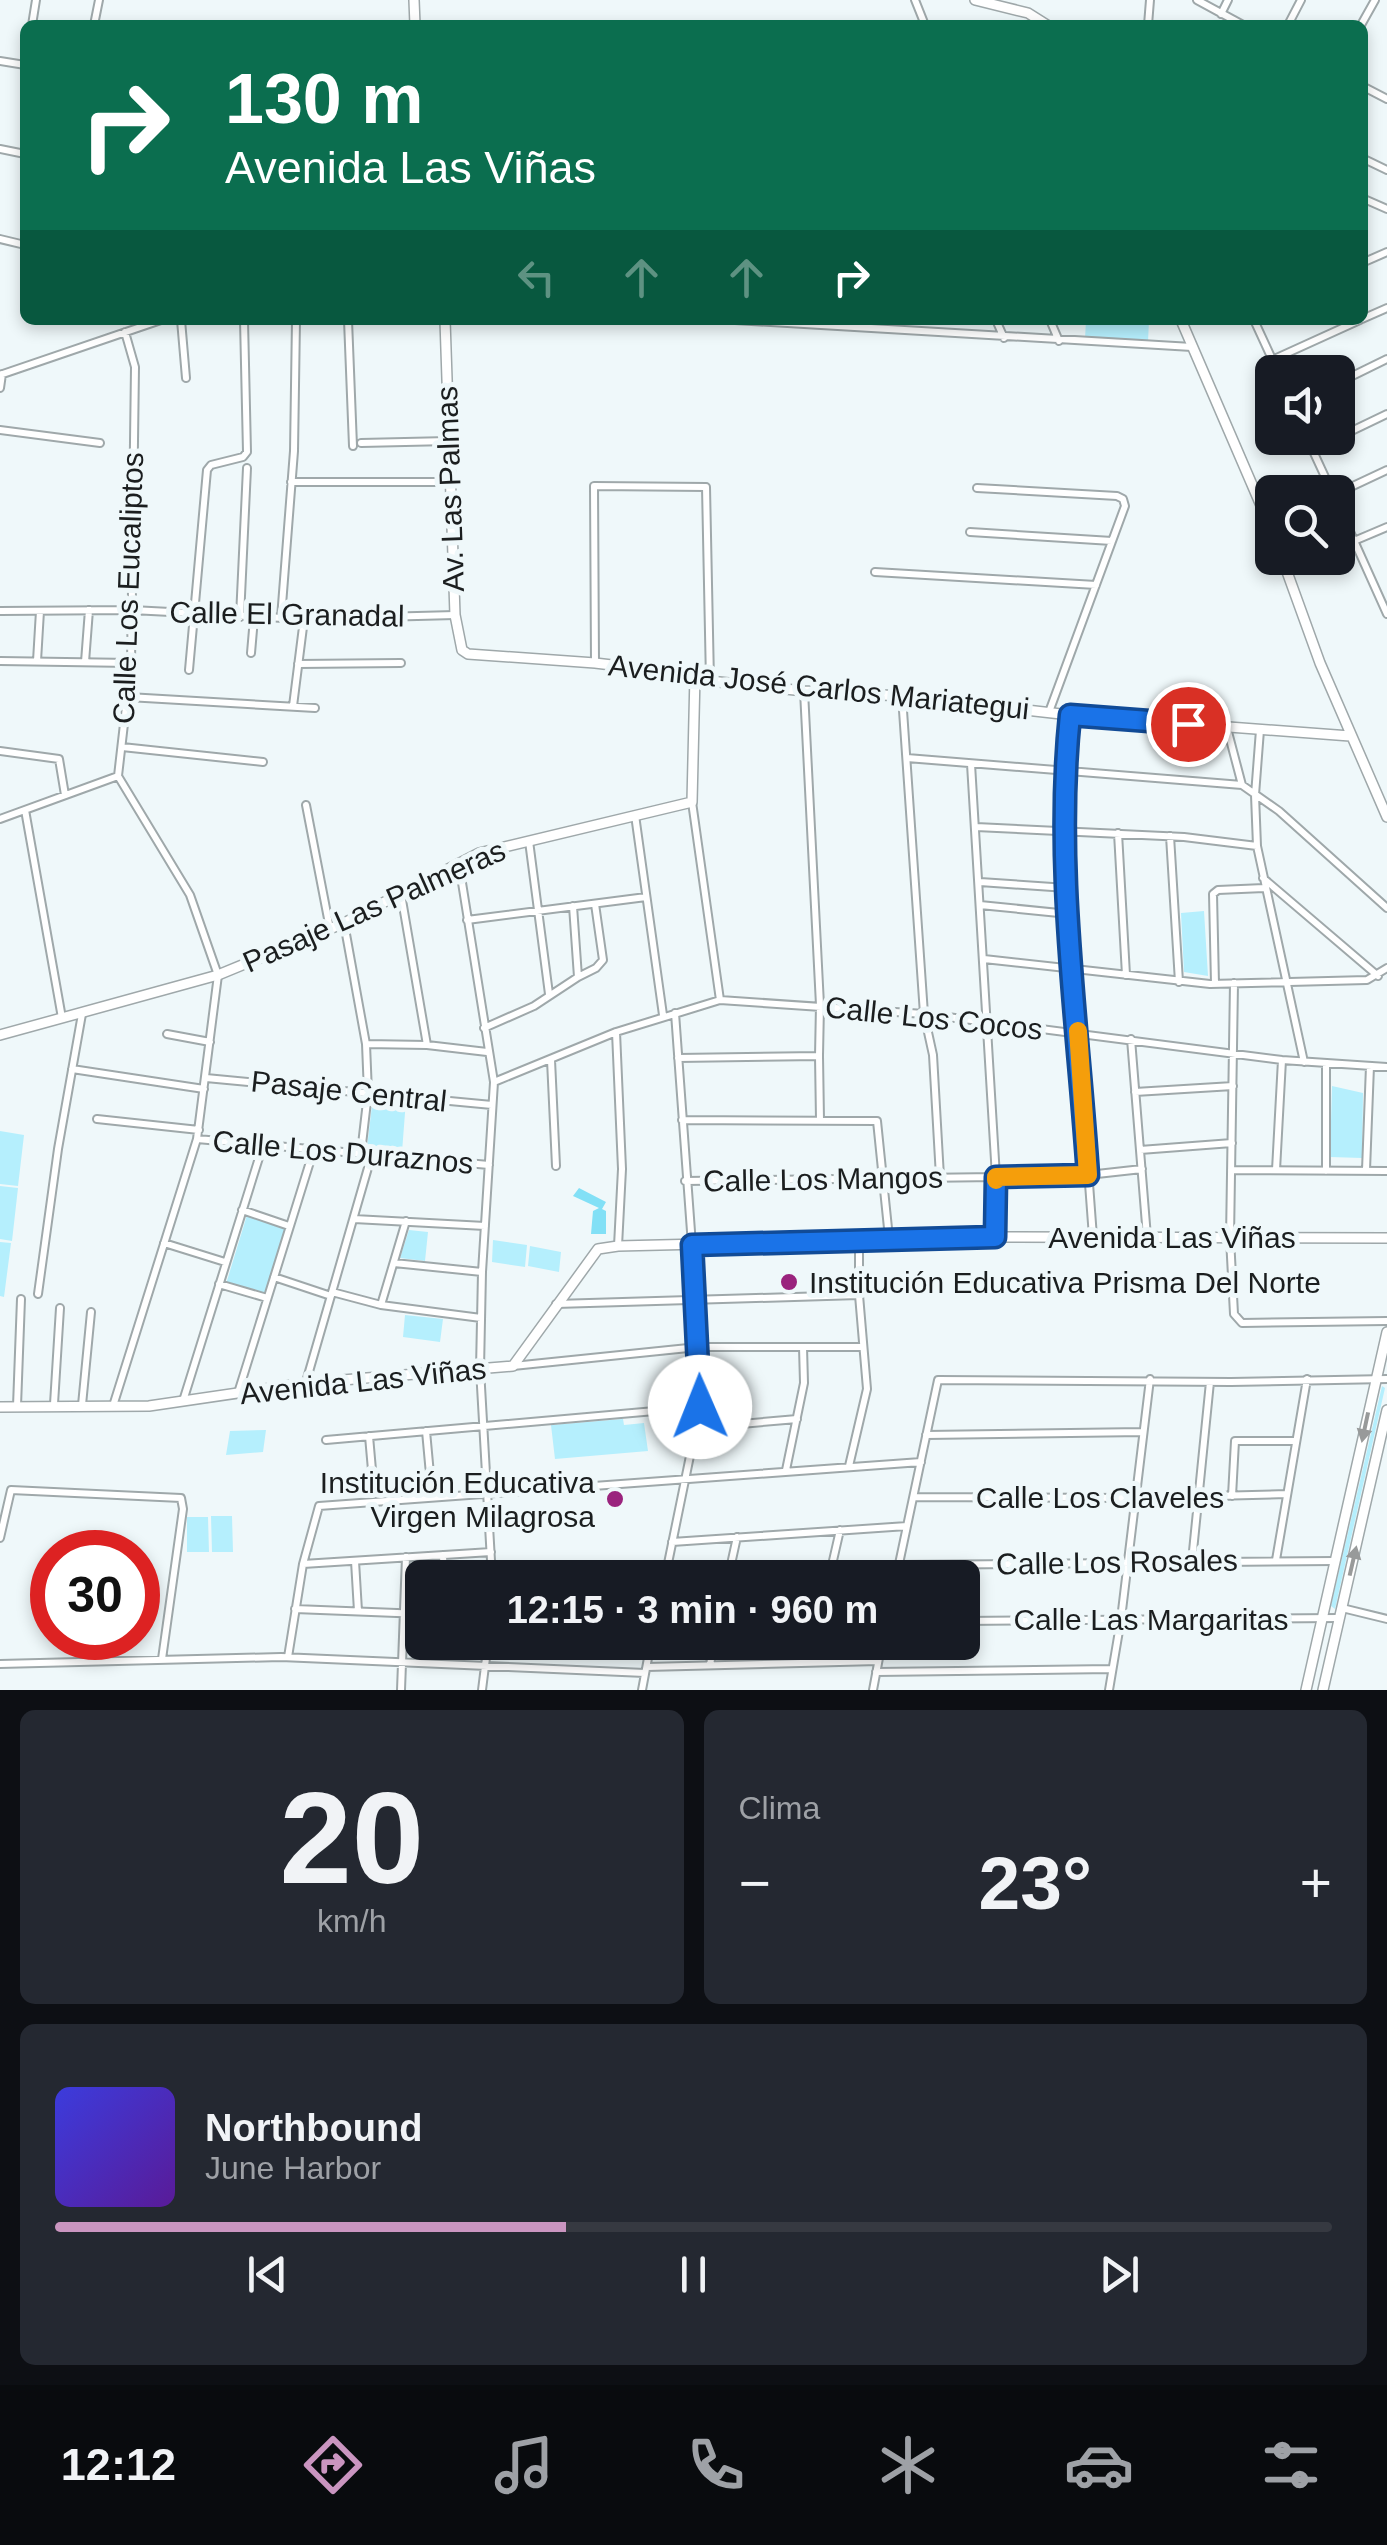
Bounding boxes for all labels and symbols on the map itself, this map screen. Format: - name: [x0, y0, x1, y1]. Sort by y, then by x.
- street label: Av. Las Palmas: [430, 386, 470, 592]
- street label: Calle Los Eucaliptos: [107, 452, 149, 724]
- street label: Calle El Granadal: [169, 595, 405, 633]
- street label: Avenida José Carlos Mariategui: [607, 648, 1031, 726]
- pin: [1146, 682, 1231, 767]
- street label: Pasaje Las Palmeras: [238, 833, 510, 979]
- street label: Calle Los Cocos: [824, 990, 1044, 1046]
- street label: Pasaje Central: [249, 1064, 449, 1118]
- street label: Calle Los Duraznos: [211, 1124, 475, 1180]
- street label: Calle Los Mangos: [703, 1160, 943, 1198]
- street label: Avenida Las Viñas: [1048, 1221, 1296, 1254]
- place label: Institución Educativa Prisma Del Norte: [809, 1266, 1321, 1299]
- marker: Institución Educativa Prisma Del Norte: [778, 1271, 800, 1293]
- street label: Avenida Las Viñas: [238, 1352, 488, 1410]
- position arrow: [648, 1355, 752, 1459]
- one-way arrow: [1357, 1412, 1373, 1443]
- place label: Institución Educativa Virgen Milagrosa: [320, 1466, 595, 1533]
- street label: Calle Los Claveles: [976, 1481, 1224, 1514]
- marker: Institución Educativa Virgen Milagrosa: [604, 1488, 626, 1510]
- speed limit sign: 30: [30, 1530, 160, 1660]
- street label: Calle Los Rosales: [996, 1543, 1238, 1581]
- one-way arrow: [1346, 1545, 1361, 1576]
- street label: Calle Las Margaritas: [1013, 1603, 1289, 1636]

